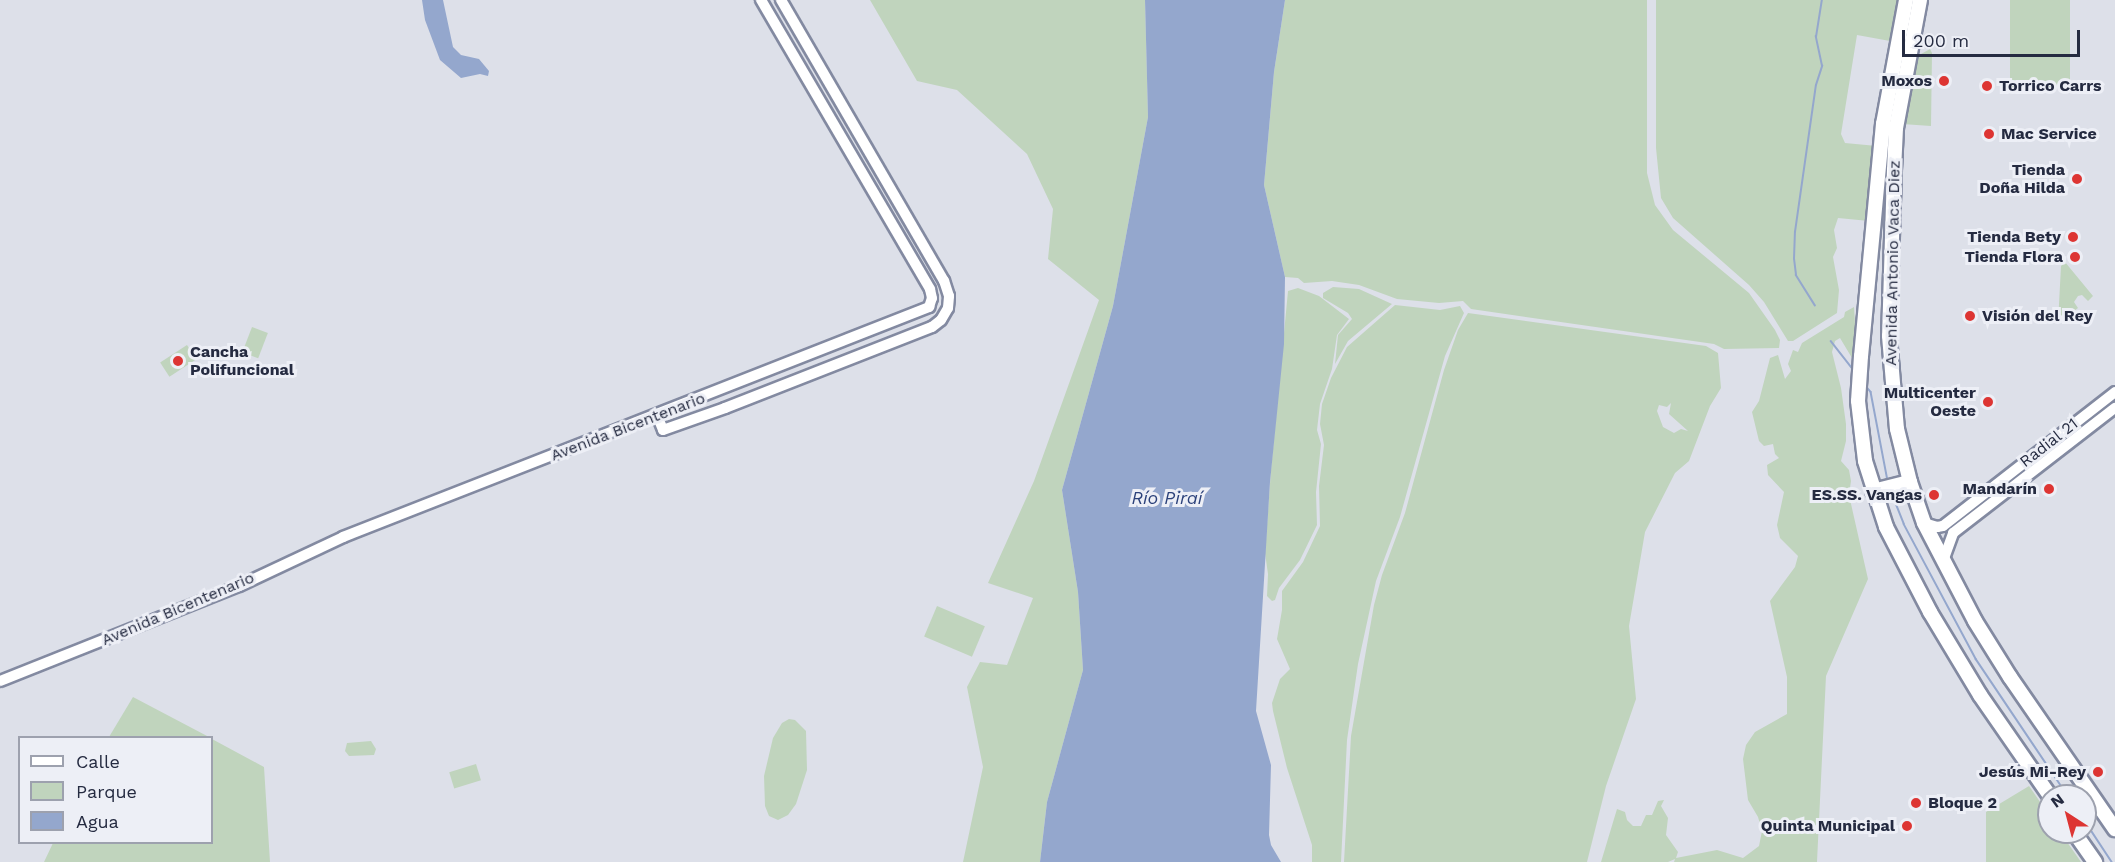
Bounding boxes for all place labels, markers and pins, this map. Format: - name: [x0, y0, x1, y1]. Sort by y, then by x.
- place label: Moxos: [1881, 71, 1932, 91]
- marker: Moxos: [1937, 74, 1951, 88]
- place label: Torrico Carrs: [1999, 76, 2102, 96]
- marker: Torrico Carrs: [1980, 79, 1994, 93]
- place label: Mac Service: [2001, 124, 2097, 144]
- marker: Mac Service: [1982, 127, 1996, 141]
- place label: Tienda Doña Hilda: [1979, 160, 2065, 198]
- marker: Tienda Doña Hilda: [2070, 172, 2084, 186]
- place label: Tienda Bety: [1967, 227, 2061, 247]
- marker: Tienda Bety: [2066, 230, 2080, 244]
- place label: Tienda Flora: [1964, 247, 2063, 267]
- marker: Tienda Flora: [2068, 250, 2082, 264]
- place label: Visión del Rey: [1982, 306, 2093, 326]
- marker: Visión del Rey: [1963, 309, 1977, 323]
- place label: Cancha Polifuncional: [190, 342, 294, 380]
- marker: Cancha Polifuncional: [171, 354, 185, 368]
- place label: Multicenter Oeste: [1884, 383, 1976, 421]
- marker: Multicenter Oeste: [1981, 395, 1995, 409]
- place label: Mandarín: [1963, 479, 2037, 499]
- marker: Mandarín: [2042, 482, 2056, 496]
- place label: ES.SS. Vangas: [1811, 485, 1922, 505]
- marker: ES.SS. Vangas: [1927, 488, 1941, 502]
- place label: Jesús Mi-Rey: [1979, 762, 2086, 782]
- marker: Jesús Mi-Rey: [2091, 765, 2105, 779]
- place label: Bloque 2: [1928, 793, 1997, 813]
- marker: Bloque 2: [1909, 796, 1923, 810]
- place label: Quinta Municipal: [1761, 816, 1895, 836]
- marker: Quinta Municipal: [1900, 819, 1914, 833]

